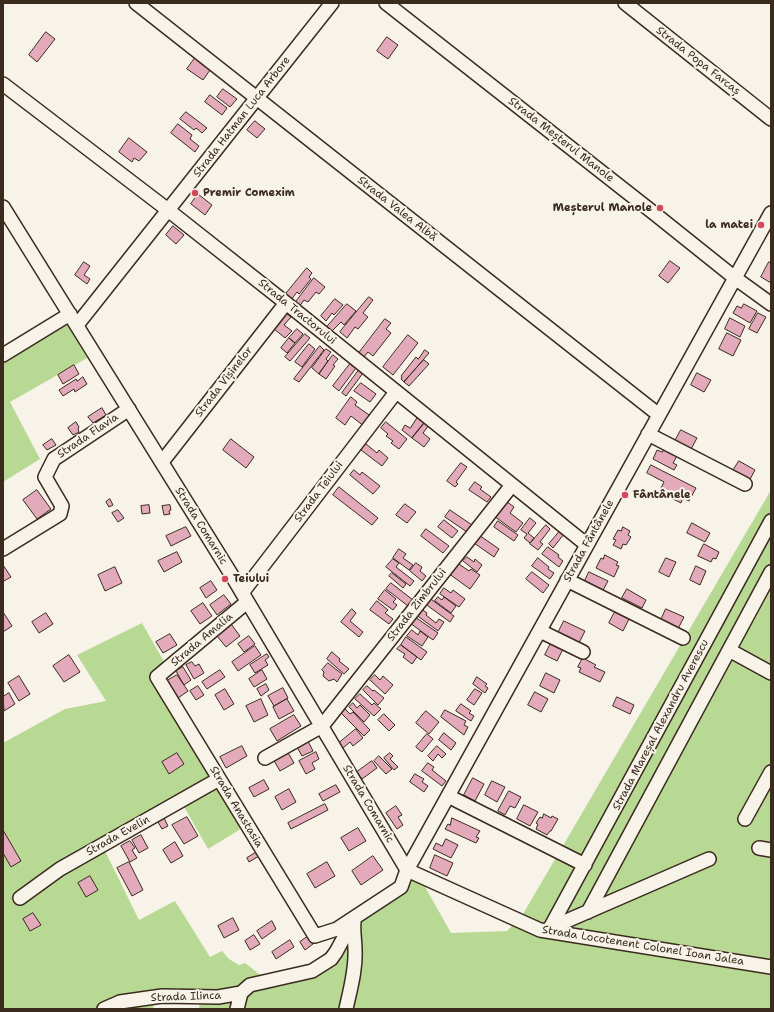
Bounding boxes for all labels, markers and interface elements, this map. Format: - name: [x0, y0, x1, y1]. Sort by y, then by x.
- street label: Strada Popa Farcaș: [653, 24, 743, 98]
- street label: Strada Hatman Luca Arbore: [191, 54, 293, 180]
- street label: Strada Meșterul Manole: [506, 95, 616, 185]
- street label: Strada Valea Albă: [355, 174, 439, 244]
- place label: Premir Comexim: [203, 186, 295, 200]
- marker: Premir Comexim: [190, 188, 200, 198]
- place label: Meșterul Manole: [553, 201, 652, 215]
- marker: Meșterul Manole: [655, 203, 665, 213]
- place label: la matei: [705, 218, 753, 232]
- marker: la matei: [756, 220, 766, 230]
- street label: Strada Tractorului: [255, 276, 339, 348]
- street label: Strada Vișinelor: [192, 344, 256, 420]
- street label: Strada Flavia: [55, 411, 121, 461]
- street label: Strada Teiului: [292, 459, 346, 525]
- street label: Strada Comarnic: [172, 485, 230, 567]
- place label: Fântânele: [633, 488, 691, 502]
- marker: Fântânele: [620, 490, 630, 500]
- street label: Strada Fântânele: [561, 497, 617, 585]
- street label: Strada Zimbrului: [384, 566, 450, 644]
- place label: Teiului: [233, 572, 269, 586]
- marker: Teiului: [220, 574, 230, 584]
- street label: Strada Amalia: [168, 610, 236, 670]
- street label: Strada Mareșal Alexandru Averescu: [610, 637, 712, 813]
- street label: Strada Comarnic: [340, 763, 396, 845]
- street label: Strada Anastasia: [207, 764, 265, 850]
- street label: Strada Evelin: [84, 813, 152, 859]
- street label: Strada Locotenent Colonel Ioan Jalea: [541, 924, 745, 968]
- street label: Strada Ilinca: [150, 989, 222, 1005]

